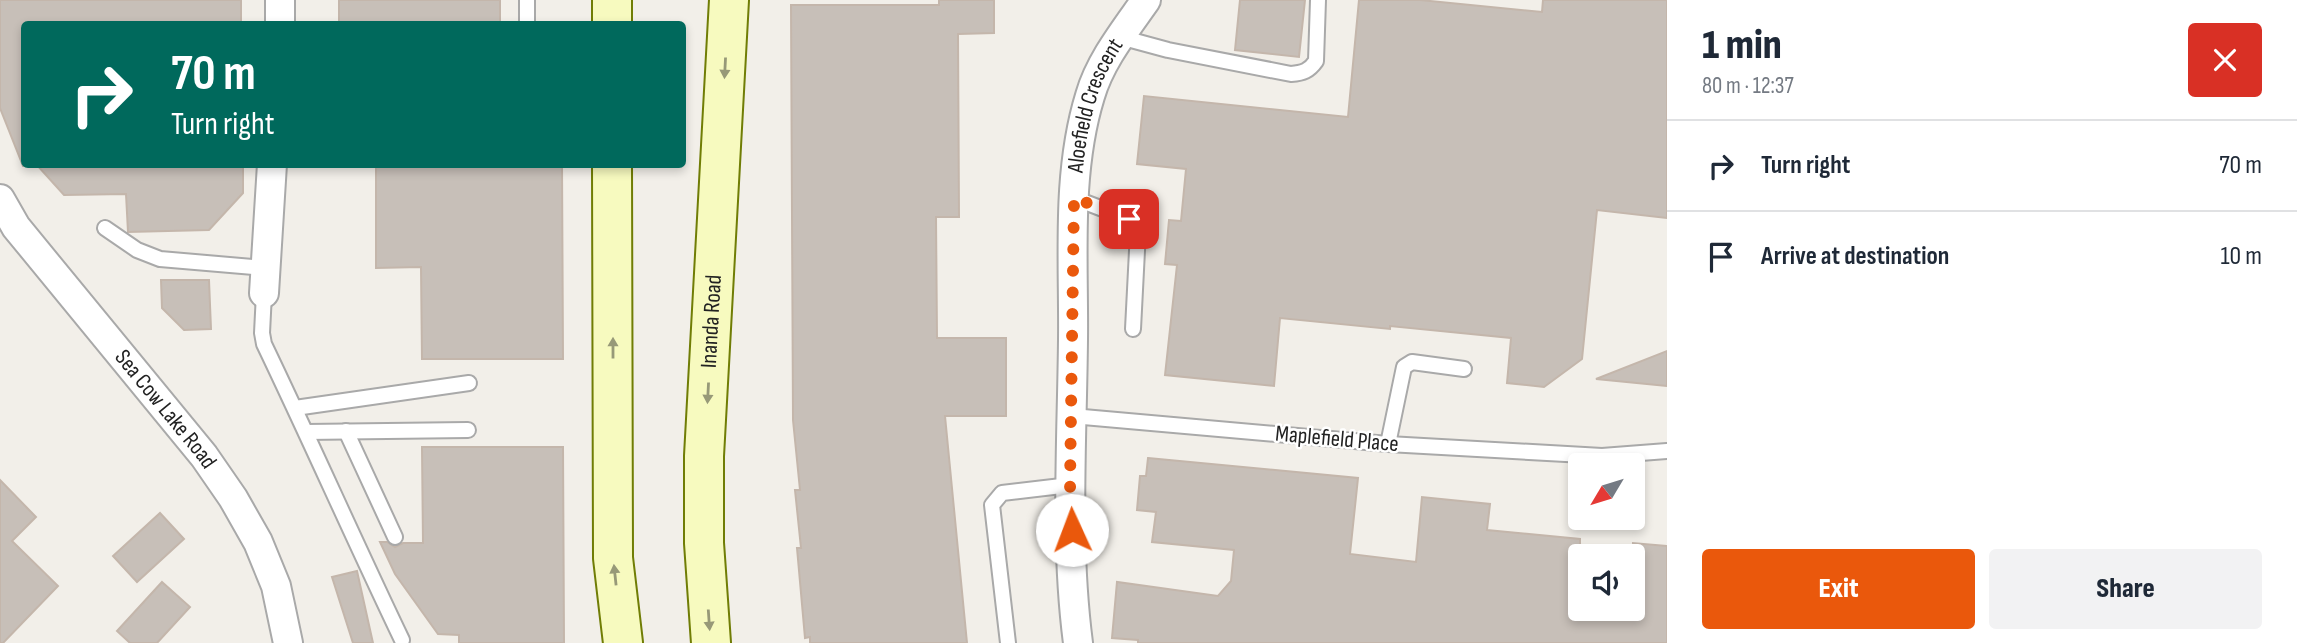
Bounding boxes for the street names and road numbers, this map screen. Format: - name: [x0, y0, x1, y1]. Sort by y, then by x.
- street label: Aloefield Crescent: [1061, 33, 1129, 175]
- street label: Inanda Road: [695, 274, 728, 369]
- street label: Sea Cow Lake Road: [109, 344, 223, 474]
- street label: Maplefield Place: [1274, 420, 1400, 458]

